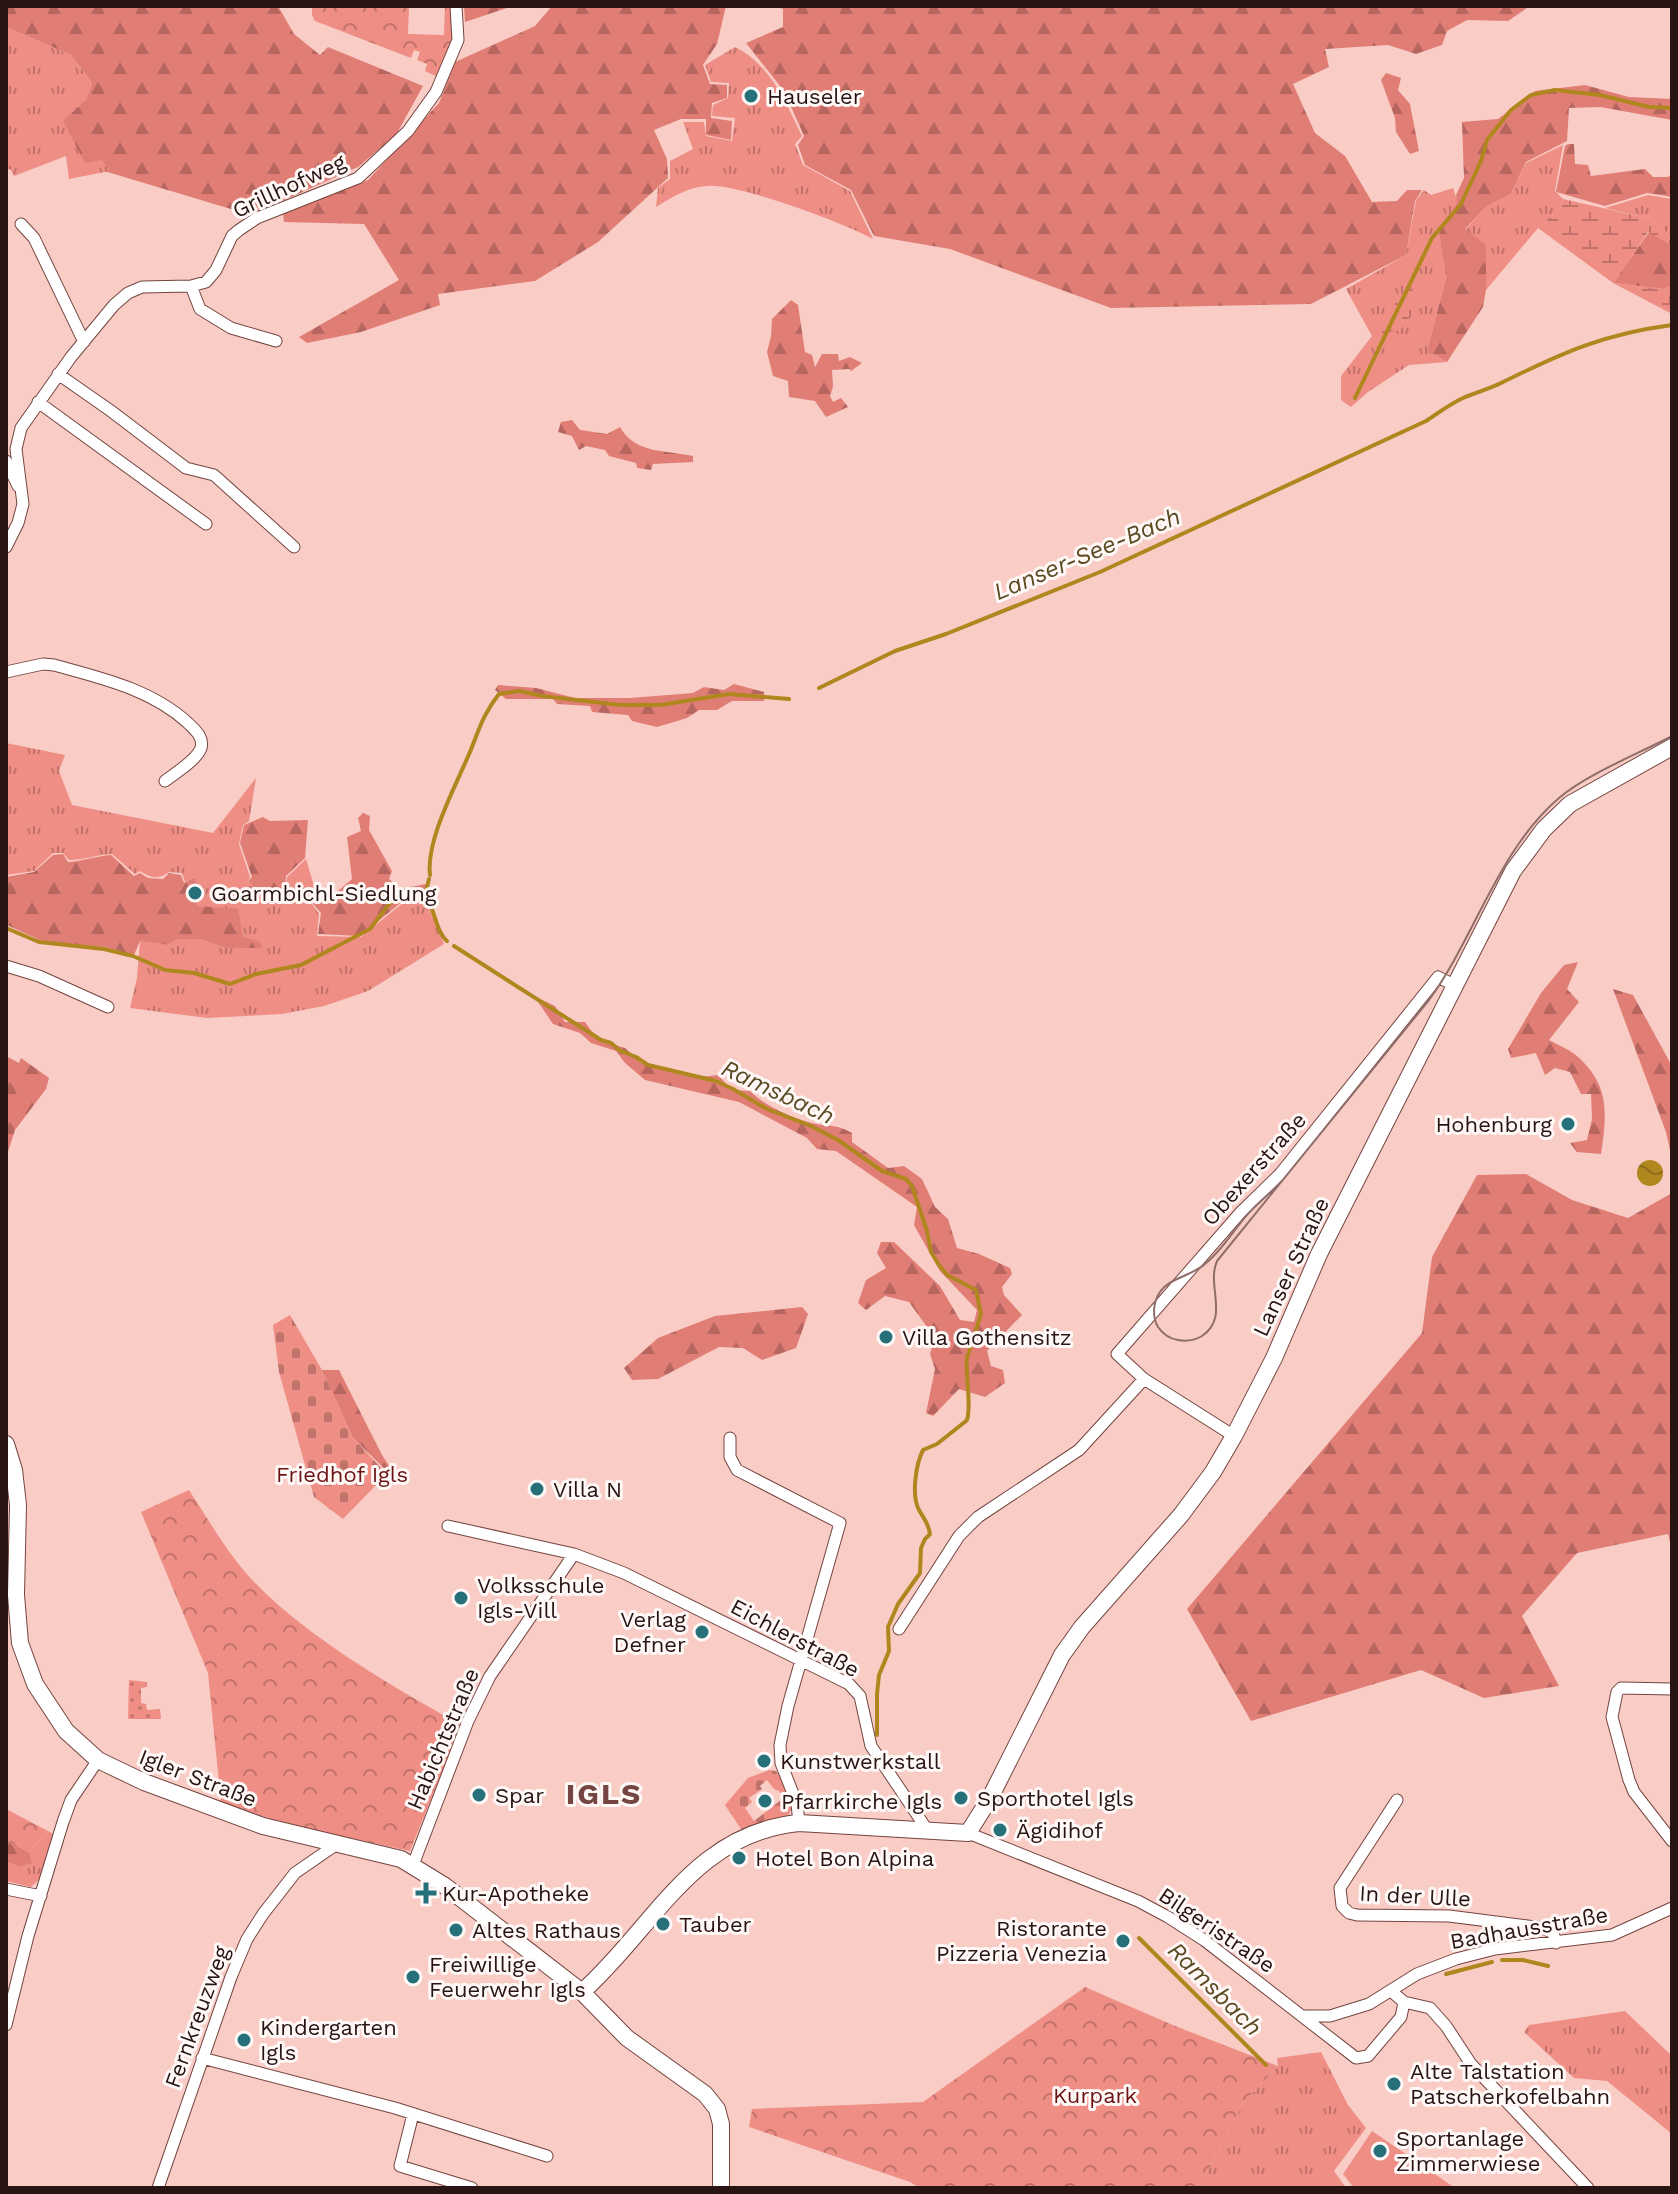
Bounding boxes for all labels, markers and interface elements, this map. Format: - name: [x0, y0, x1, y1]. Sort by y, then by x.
- place label: Hauseler: [767, 84, 862, 109]
- marker: Hauseler: [742, 87, 760, 105]
- street label: Grillhofweg: [228, 149, 350, 223]
- water label: Lanser-See-Bach: [989, 502, 1185, 606]
- place label: Goarmbichl-Siedlung: [211, 881, 437, 906]
- marker: Goarmbichl-Siedlung: [186, 884, 204, 902]
- water label: Ramsbach: [717, 1054, 839, 1130]
- street label: Obexerstraße: [1197, 1107, 1311, 1231]
- place label: Hohenburg: [1435, 1112, 1552, 1137]
- marker: Hohenburg: [1559, 1115, 1577, 1133]
- street label: Lanser Straße: [1248, 1194, 1334, 1340]
- place label: Villa Gothensitz: [902, 1325, 1072, 1350]
- marker: Villa Gothensitz: [877, 1328, 895, 1346]
- park label: Friedhof Igls: [276, 1462, 408, 1487]
- place label: Villa N: [553, 1477, 622, 1502]
- marker: Villa N: [528, 1480, 546, 1498]
- place label: Volksschule Igls-Vill: [477, 1573, 605, 1623]
- marker: Volksschule Igls-Vill: [452, 1589, 470, 1607]
- street label: Eichlerstraße: [726, 1594, 864, 1682]
- place label: Verlag Defner: [614, 1607, 686, 1657]
- marker: Verlag Defner: [693, 1623, 711, 1641]
- street label: Habichtstraße: [402, 1664, 484, 1814]
- street label: Igler Straße: [136, 1744, 260, 1812]
- place label: Kunstwerkstall: [780, 1749, 941, 1774]
- marker: Kunstwerkstall: [755, 1752, 773, 1770]
- district label: IGLS: [566, 1776, 642, 1811]
- place label: Spar: [495, 1783, 544, 1808]
- marker: Spar: [470, 1786, 488, 1804]
- place label: Sporthotel Igls: [977, 1786, 1134, 1811]
- place label: Pfarrkirche Igls: [781, 1789, 942, 1814]
- marker: Sporthotel Igls: [952, 1789, 970, 1807]
- marker: Pfarrkirche Igls: [756, 1792, 774, 1810]
- place label: Ägidihof: [1016, 1818, 1103, 1843]
- marker: Ägidihof: [991, 1821, 1009, 1839]
- place label: Hotel Bon Alpina: [755, 1846, 934, 1871]
- marker: Hotel Bon Alpina: [730, 1849, 748, 1867]
- place label: Kur-Apotheke: [442, 1881, 589, 1906]
- street label: In der Ulle: [1359, 1881, 1471, 1911]
- street label: Bilgeristraße: [1154, 1882, 1280, 1978]
- marker: Kur-Apotheke: [417, 1884, 435, 1902]
- street label: Badhausstraße: [1448, 1902, 1610, 1954]
- place label: Tauber: [679, 1912, 752, 1937]
- marker: Tauber: [654, 1915, 672, 1933]
- place label: Ristorante Pizzeria Venezia: [936, 1916, 1107, 1966]
- place label: Altes Rathaus: [472, 1918, 621, 1943]
- marker: Altes Rathaus: [447, 1921, 465, 1939]
- marker: Ristorante Pizzeria Venezia: [1114, 1932, 1132, 1950]
- water label: Ramsbach: [1162, 1936, 1268, 2042]
- street label: Fernkreuzweg: [160, 1942, 234, 2091]
- place label: Freiwillige Feuerwehr Igls: [429, 1952, 586, 2002]
- marker: Freiwillige Feuerwehr Igls: [404, 1968, 422, 1986]
- place label: Kindergarten Igls: [260, 2015, 397, 2065]
- marker: Kindergarten Igls: [235, 2031, 253, 2049]
- place label: Alte Talstation Patscherkofelbahn: [1410, 2059, 1610, 2109]
- marker: Alte Talstation Patscherkofelbahn: [1385, 2075, 1403, 2093]
- park label: Kurpark: [1053, 2083, 1137, 2108]
- place label: Sportanlage Zimmerwiese: [1396, 2126, 1541, 2176]
- marker: Sportanlage Zimmerwiese: [1371, 2142, 1389, 2160]

